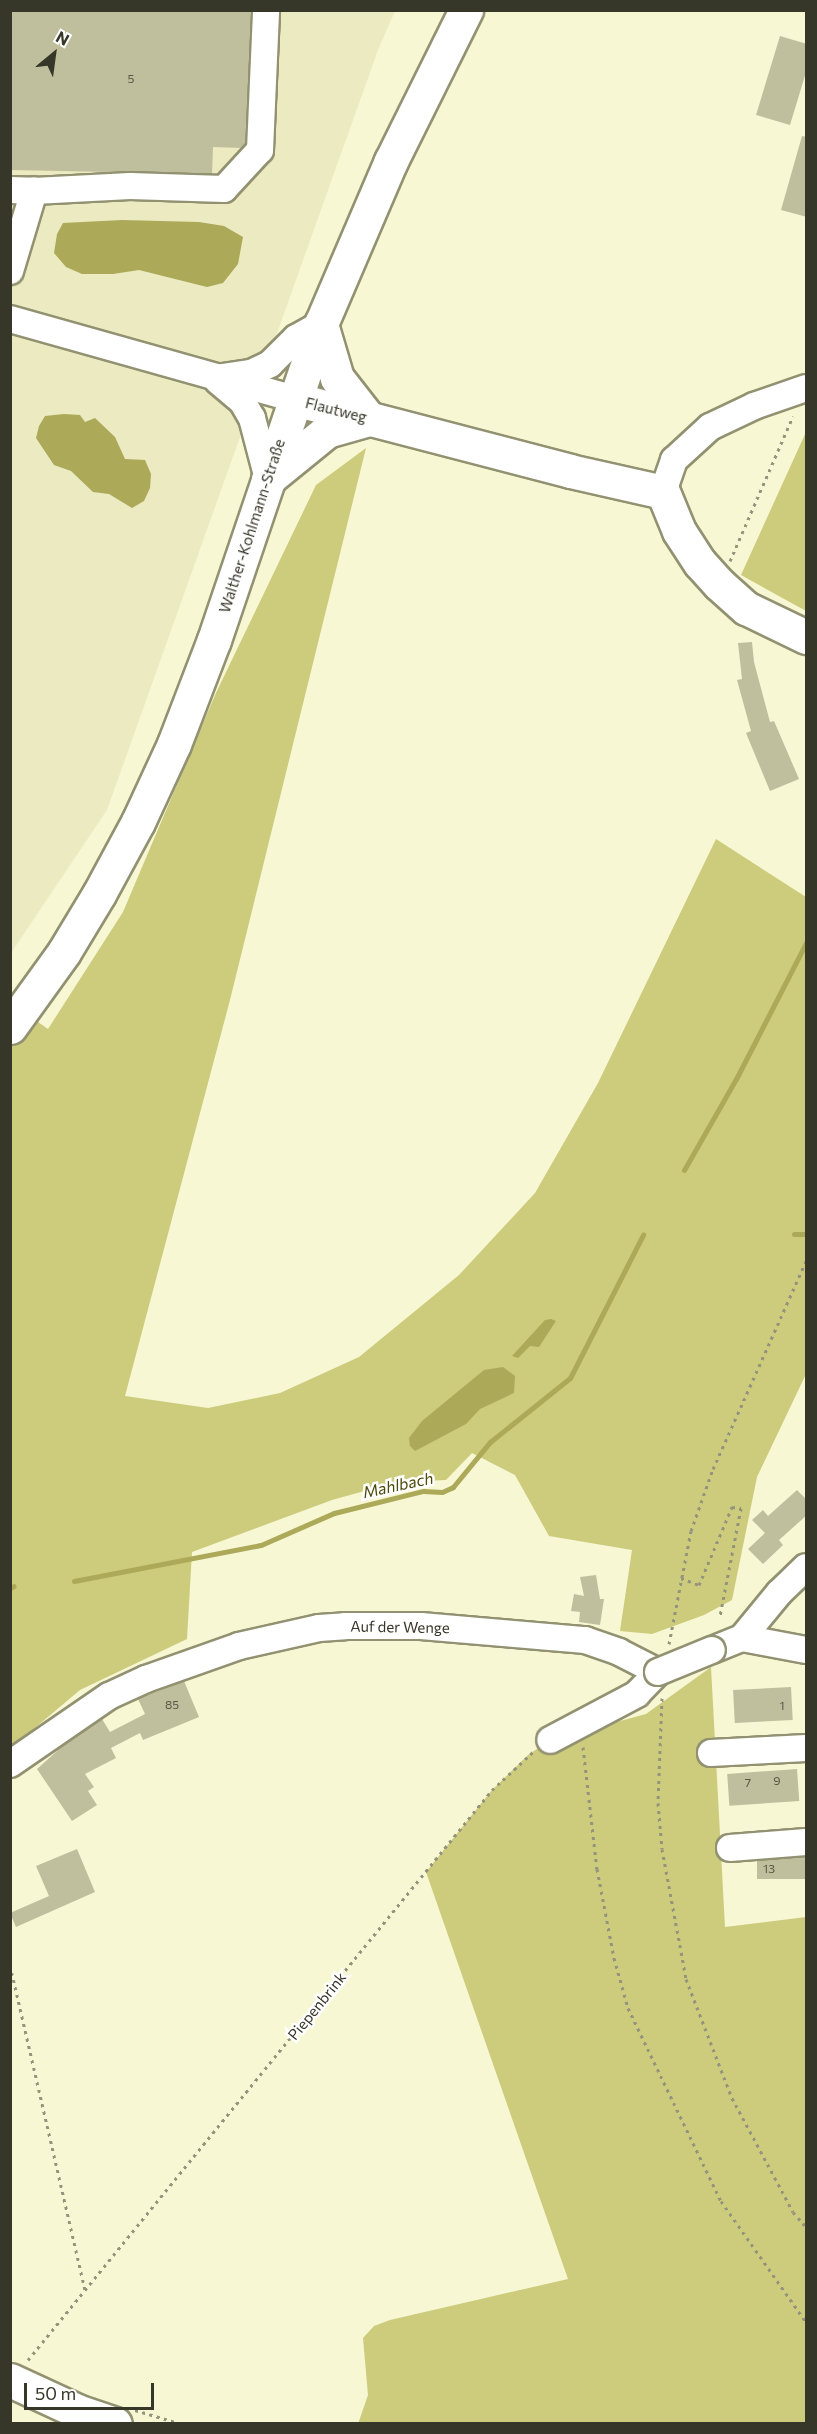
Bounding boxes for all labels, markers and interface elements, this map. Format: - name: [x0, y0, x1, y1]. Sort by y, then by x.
- north arrow: [24, 24, 84, 84]
- text: N: [53, 27, 73, 49]
- house number: 5: [128, 72, 134, 86]
- street label: Flautweg: [303, 394, 369, 426]
- street label: Walther-Kohlmann-Straße: [215, 437, 289, 615]
- water label: Mahlbach: [361, 1468, 435, 1502]
- street label: Auf der Wenge: [350, 1617, 450, 1637]
- house number: 85: [165, 1698, 179, 1712]
- house number: 1: [779, 1699, 785, 1713]
- house number: 9: [773, 1774, 781, 1788]
- house number: 7: [745, 1776, 751, 1790]
- house number: 13: [763, 1862, 775, 1876]
- street label: Piepenbrink: [284, 1968, 350, 2044]
- scale bar: [27, 2371, 158, 2409]
- text: 50 m: [35, 2382, 76, 2404]

